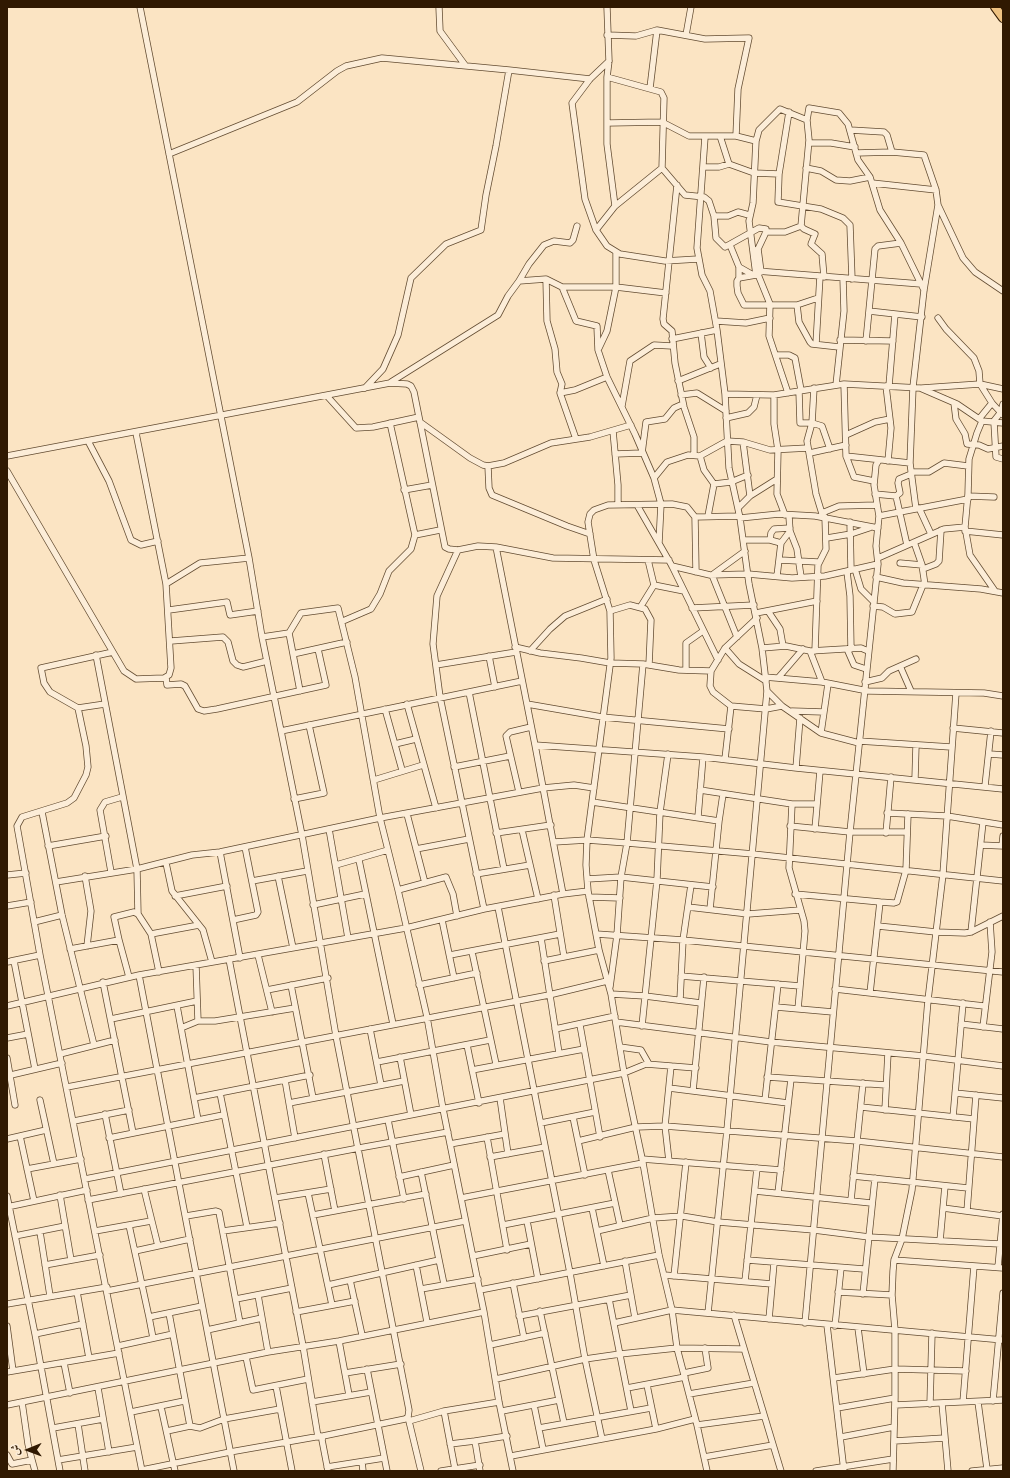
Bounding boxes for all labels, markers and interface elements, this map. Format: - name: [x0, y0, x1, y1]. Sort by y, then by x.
- north arrow: [8, 1430, 48, 1470]
- text: ش: [9, 1445, 22, 1456]

